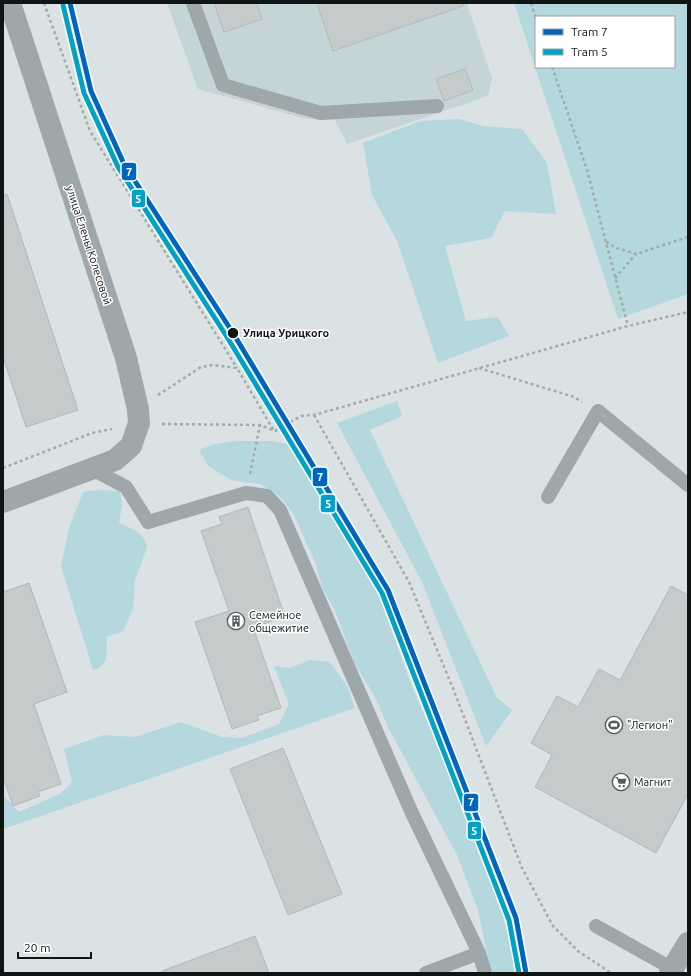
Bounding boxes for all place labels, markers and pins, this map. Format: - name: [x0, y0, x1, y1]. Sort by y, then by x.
- marker: Улица Урицкого: [226, 326, 240, 340]
- place label: Улица Урицкого: [243, 327, 329, 339]
- place label: Семейное общежитие: [249, 609, 309, 634]
- building icon: Семейное общежитие: [226, 611, 246, 631]
- sports icon: "Легион": [604, 715, 624, 735]
- place label: "Легион": [627, 719, 673, 731]
- supermarket icon: Магнит: [611, 772, 631, 792]
- place label: Магнит: [634, 776, 672, 788]

